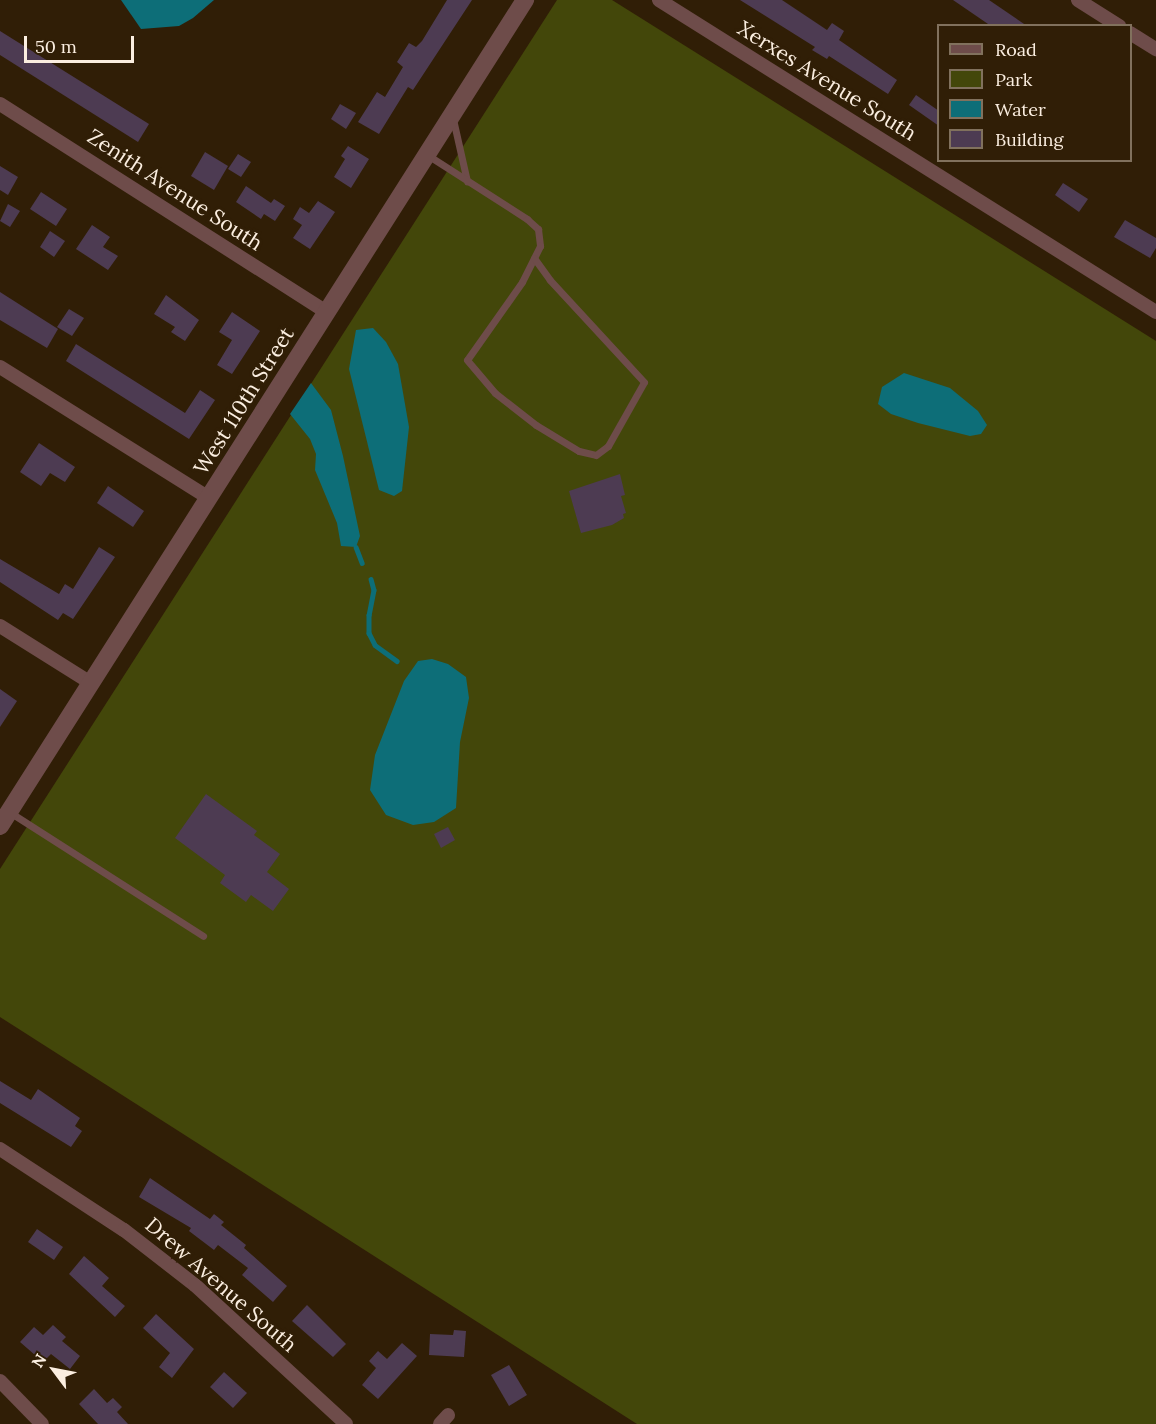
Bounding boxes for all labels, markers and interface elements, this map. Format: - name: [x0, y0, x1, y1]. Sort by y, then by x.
- street label: Xerxes Avenue South: [733, 16, 921, 146]
- scale bar: [27, 24, 136, 62]
- legend: [937, 24, 1132, 162]
- text: 50 m: [35, 35, 77, 58]
- text: Road: [995, 38, 1037, 61]
- text: Park: [995, 68, 1032, 91]
- text: Water: [995, 98, 1046, 121]
- street label: Zenith Avenue South: [83, 124, 267, 256]
- text: Building: [995, 128, 1063, 151]
- street label: West 110th Street: [189, 323, 299, 479]
- street label: Drew Avenue South: [140, 1212, 302, 1358]
- north arrow: [24, 1340, 84, 1400]
- text: N: [27, 1350, 50, 1371]

